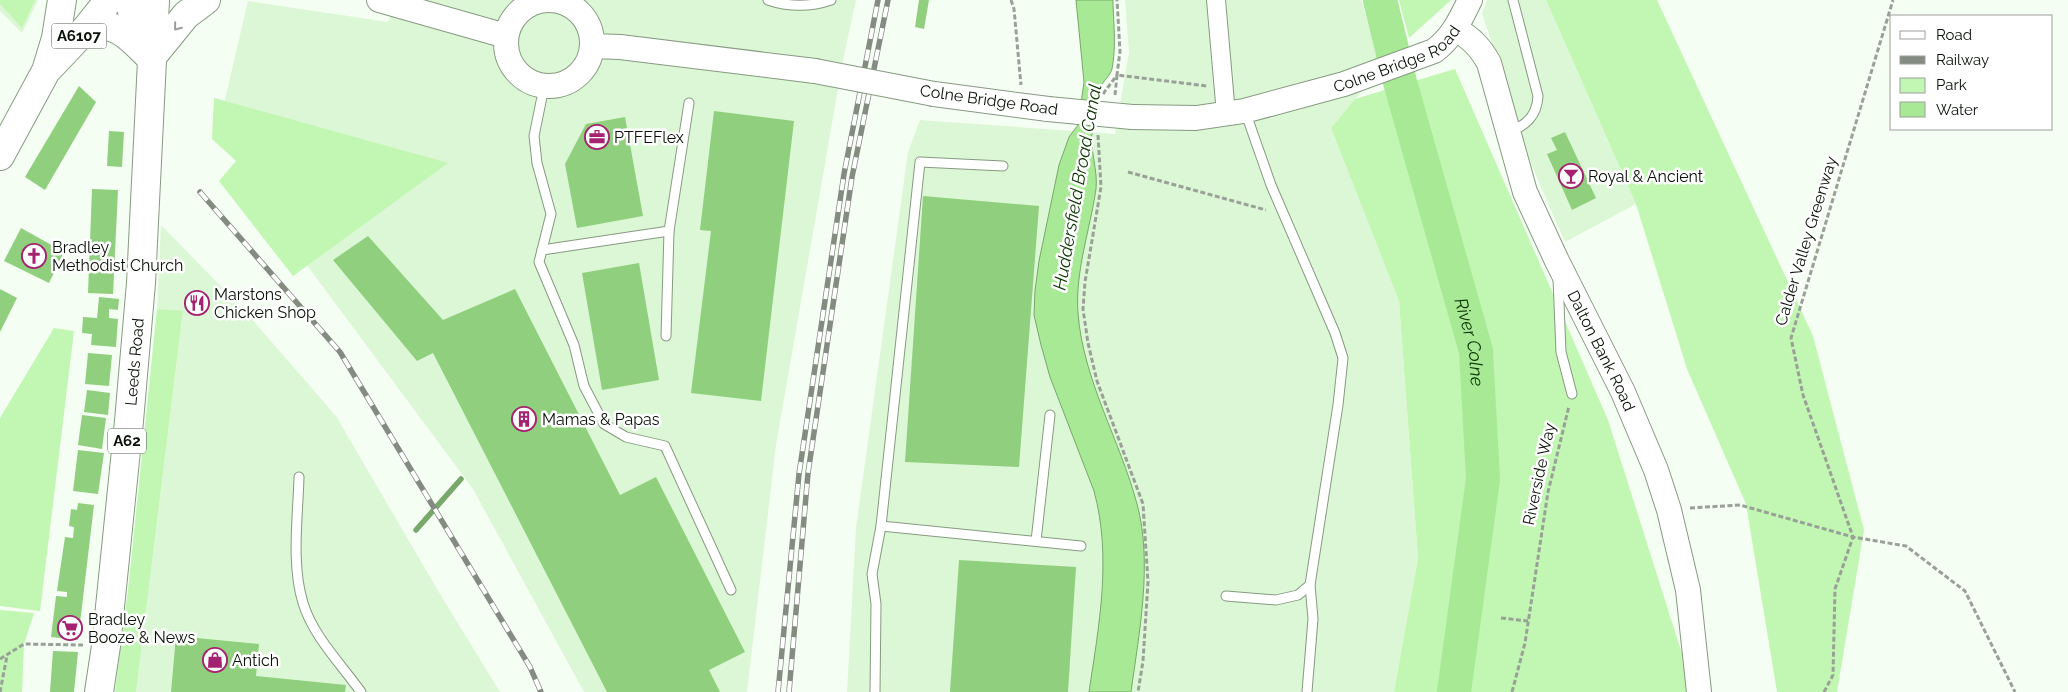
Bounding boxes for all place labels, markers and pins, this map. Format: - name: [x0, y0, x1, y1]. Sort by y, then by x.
- office icon: PTFEFlex: [584, 124, 610, 150]
- place label: PTFEFlex: [614, 128, 684, 147]
- bar icon: Royal & Ancient: [1558, 163, 1584, 189]
- place label: Royal & Ancient: [1588, 167, 1704, 186]
- place label: Bradley Methodist Church: [52, 238, 183, 275]
- church icon: Bradley Methodist Church: [21, 243, 47, 269]
- place label: Marstons Chicken Shop: [214, 285, 316, 322]
- restaurant icon: Marstons Chicken Shop: [184, 290, 210, 316]
- building icon: Mamas & Papas: [511, 406, 537, 432]
- place label: Mamas & Papas: [542, 410, 660, 429]
- place label: Bradley Booze & News: [88, 610, 196, 647]
- supermarket icon: Bradley Booze & News: [57, 615, 83, 641]
- shop icon: Antich: [202, 647, 228, 673]
- place label: Antich: [232, 651, 279, 670]

